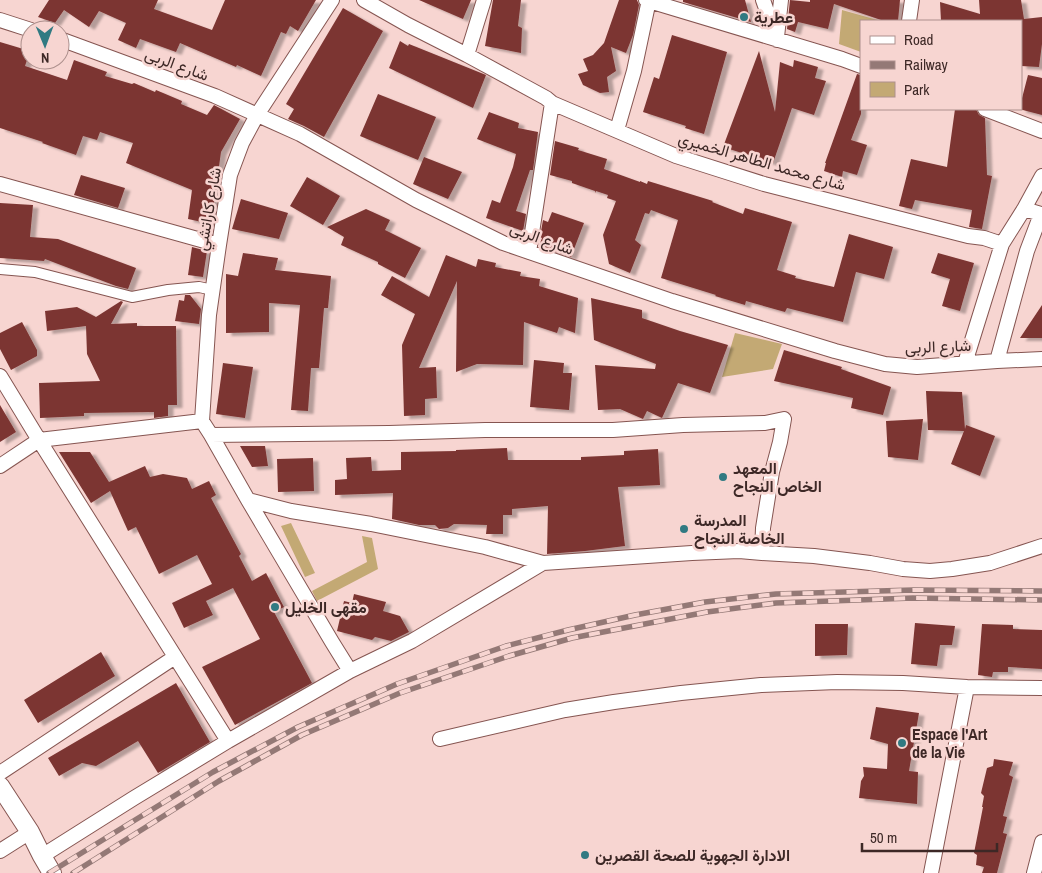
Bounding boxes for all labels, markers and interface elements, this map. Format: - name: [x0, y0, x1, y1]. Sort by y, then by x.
- place label: عطرية: [754, 6, 793, 28]
- marker: عطرية: [738, 11, 750, 23]
- north arrow: [20, 20, 70, 70]
- legend: [860, 20, 1022, 110]
- text: Road: [904, 29, 933, 50]
- street label: شارع الربى: [142, 42, 212, 87]
- text: N: [41, 49, 50, 67]
- text: Railway: [904, 54, 949, 75]
- text: Park: [904, 79, 930, 100]
- street label: شارع محمد الطاهر الخميري: [675, 127, 848, 198]
- street label: شارع كاراتشي: [190, 166, 229, 253]
- street label: شارع الربى: [507, 216, 577, 261]
- street label: شارع الربى: [904, 334, 972, 359]
- place label: المعهد الخاص النجاح: [733, 457, 822, 497]
- marker: المعهد الخاص النجاح: [717, 471, 729, 483]
- place label: المدرسة الخاصة النجاح: [694, 509, 785, 549]
- marker: المدرسة الخاصة النجاح: [678, 523, 690, 535]
- place label: مقهى الخليل: [285, 596, 367, 618]
- marker: مقهى الخليل: [269, 601, 281, 613]
- place label: Espace l'Art de la Vie: [912, 723, 988, 763]
- marker: Espace l'Art de la Vie: [896, 737, 908, 749]
- scale bar: [862, 820, 997, 852]
- text: 50 m: [870, 827, 897, 848]
- place label: الادارة الجهوية للصحة القصرين: [595, 844, 790, 866]
- marker: الادارة الجهوية للصحة القصرين: [579, 849, 591, 861]

